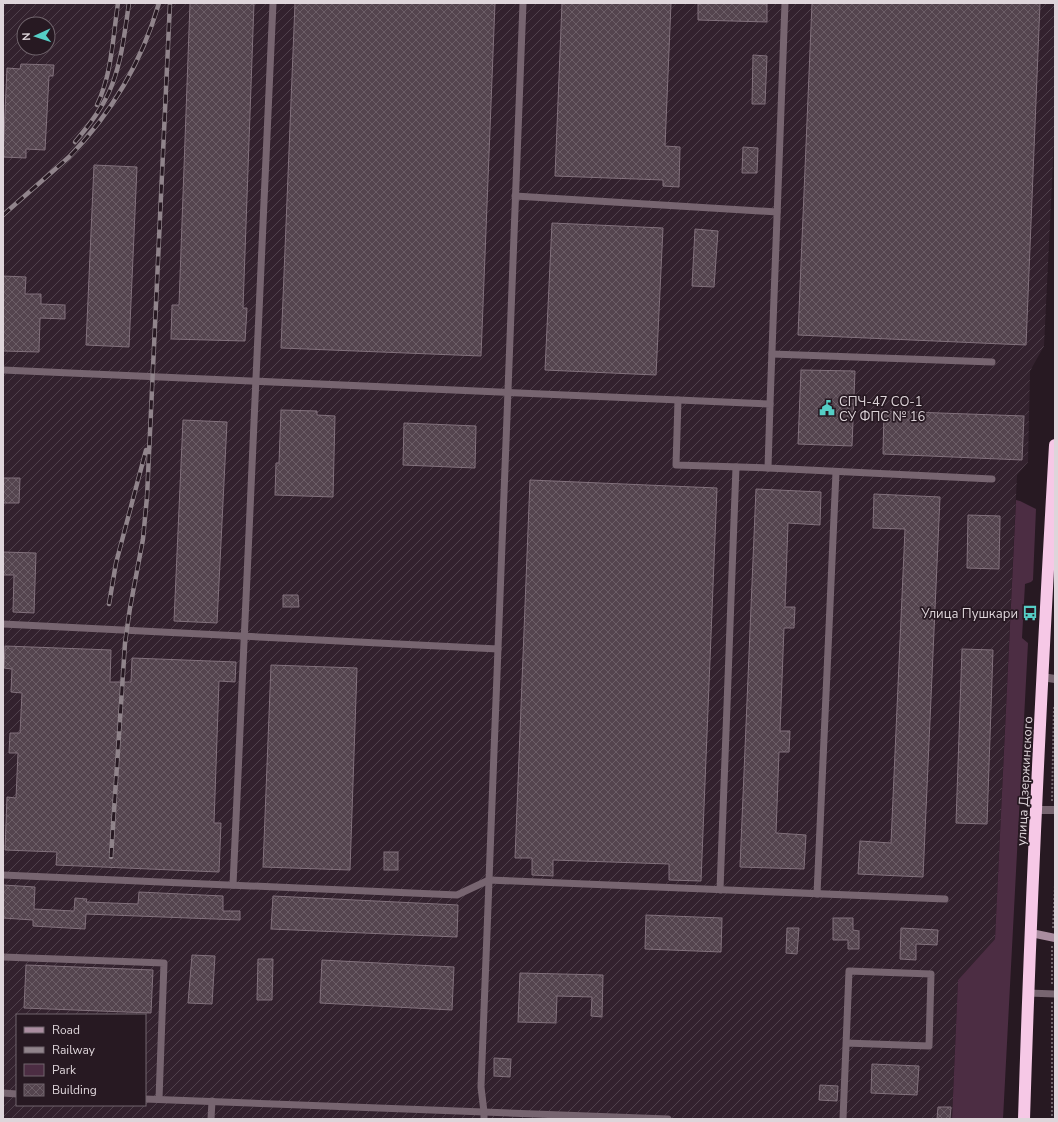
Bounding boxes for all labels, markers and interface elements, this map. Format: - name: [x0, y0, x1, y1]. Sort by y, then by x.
- north arrow: [16, 16, 56, 56]
- text: N: [19, 32, 34, 41]
- place label: СПЧ-47 СО-1 СУ ФПС № 16: [839, 393, 926, 426]
- public building icon: СПЧ-47 СО-1 СУ ФПС № 16: [818, 399, 836, 417]
- bus stop icon: Улица Пушкари: [1021, 604, 1039, 622]
- place label: Улица Пушкари: [920, 605, 1018, 623]
- street label: улица Дзержинского: [1013, 716, 1037, 846]
- legend: [16, 1014, 146, 1106]
- text: Road: [52, 1022, 80, 1038]
- text: Railway: [52, 1042, 96, 1058]
- text: Park: [52, 1062, 77, 1078]
- text: Building: [52, 1082, 97, 1098]

